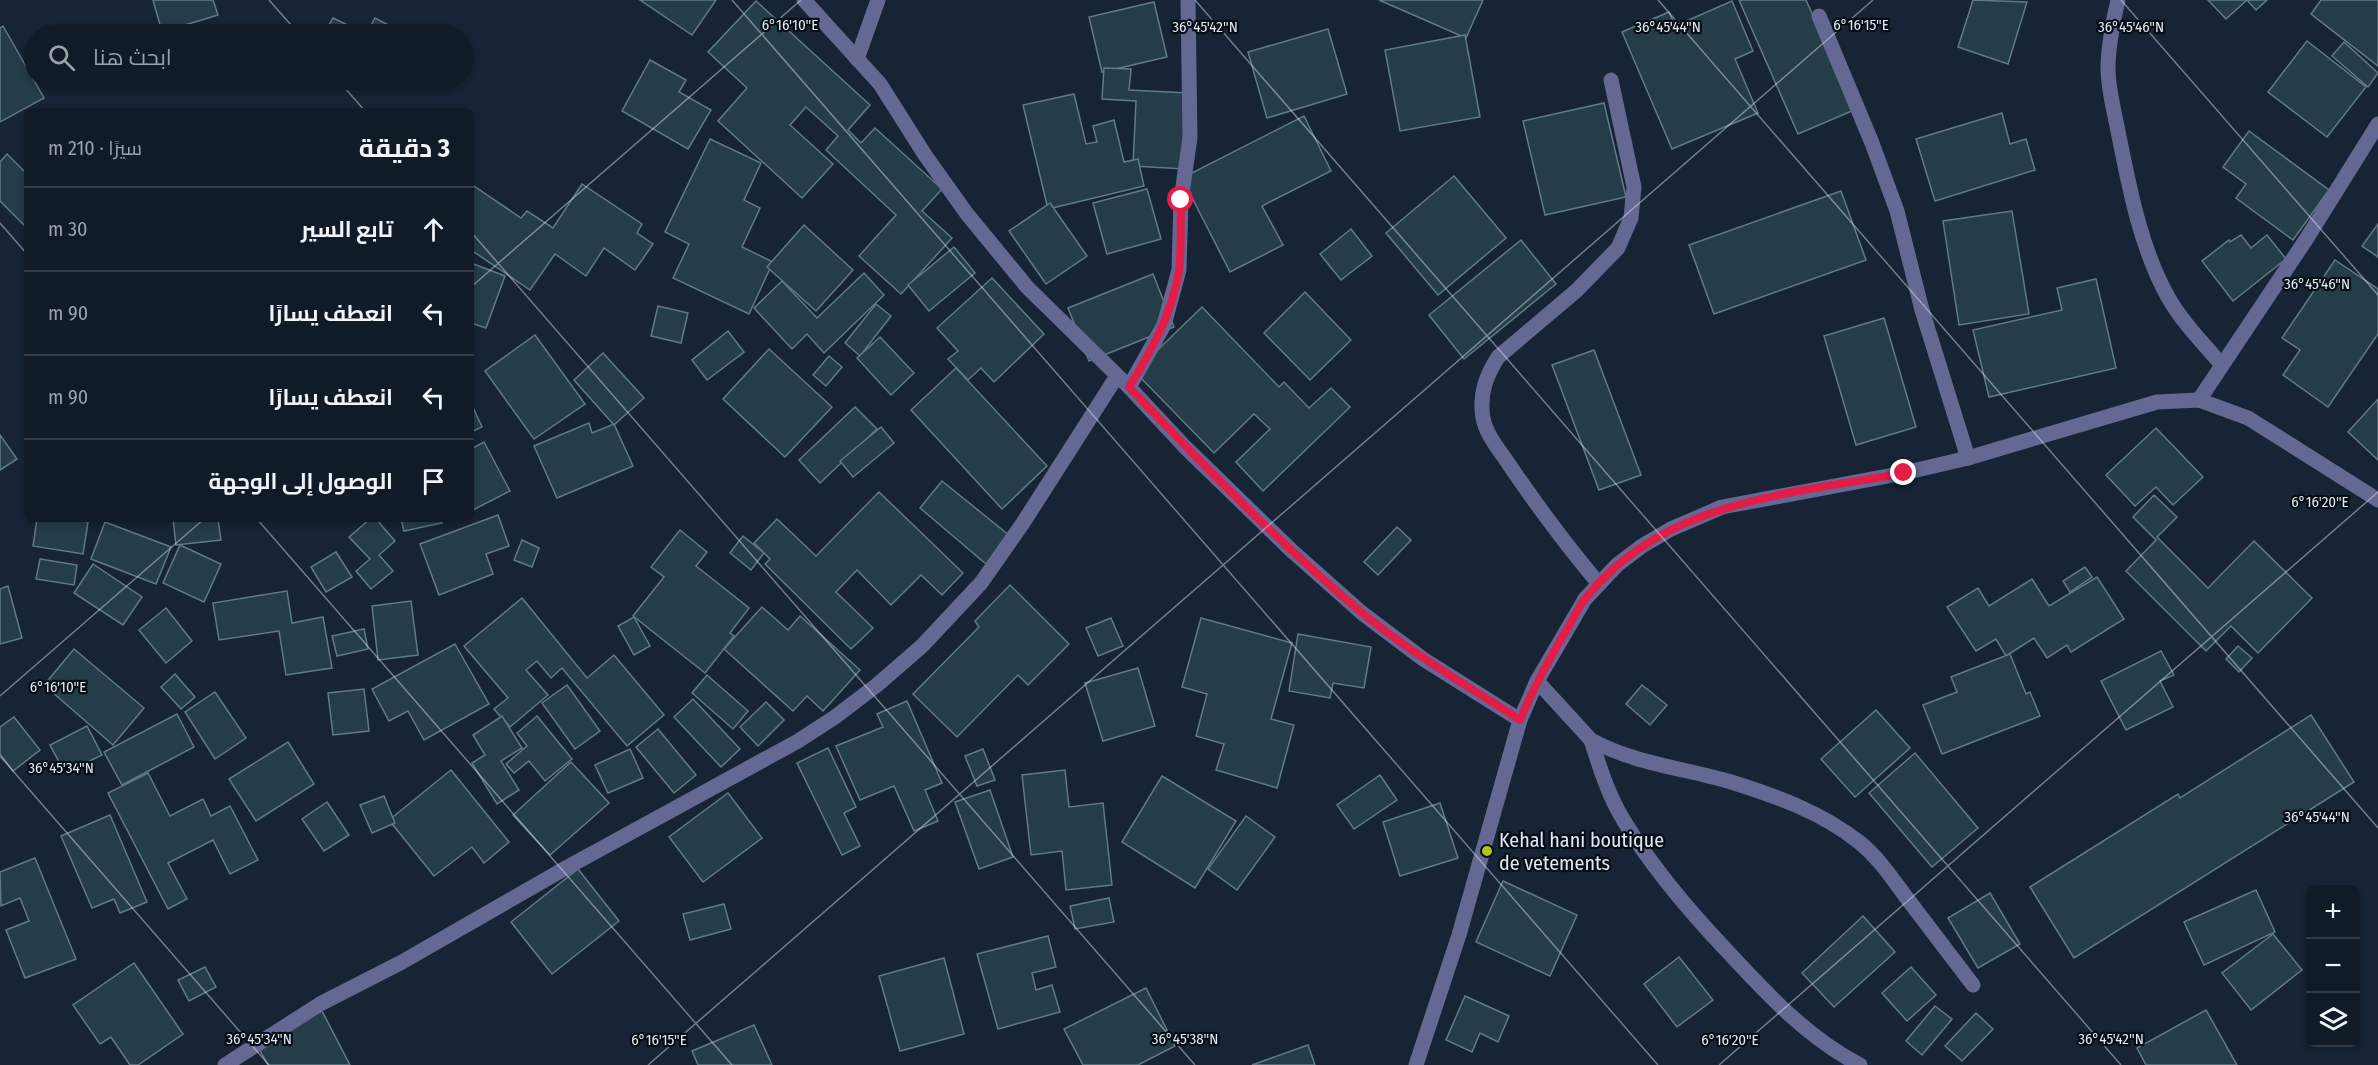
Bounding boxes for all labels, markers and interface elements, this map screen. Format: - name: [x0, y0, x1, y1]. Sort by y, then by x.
- text: 6°16'10"E: [762, 16, 818, 34]
- text: 6°16'15"E: [1833, 16, 1889, 34]
- text: 36°45'42"N: [1172, 18, 1238, 36]
- text: 36°45'44"N: [1635, 18, 1701, 36]
- text: 36°45'46"N: [2098, 18, 2164, 36]
- search box: [24, 24, 474, 90]
- icon: search: [45, 41, 78, 74]
- text: ابحث هنا: [93, 44, 172, 71]
- text: 3 دقيقة: [359, 133, 450, 164]
- text: سيرًا · 210 m: [48, 136, 142, 160]
- route start: [1167, 186, 1193, 212]
- icon: ahead: [417, 213, 450, 246]
- text: تابع السير: [301, 216, 393, 243]
- text: 30 m: [48, 217, 88, 241]
- text: 36°45'46"N: [2284, 275, 2350, 293]
- icon: left: [417, 297, 450, 330]
- text: انعطف يسارًا: [268, 300, 393, 327]
- text: 90 m: [48, 301, 88, 325]
- icon: left: [417, 381, 450, 414]
- text: انعطف يسارًا: [268, 384, 393, 411]
- text: 90 m: [48, 385, 88, 409]
- route end: [1890, 459, 1916, 485]
- icon: arrive: [417, 465, 450, 498]
- text: الوصول إلى الوجهة: [209, 468, 393, 495]
- text: 6°16'20"E: [2291, 493, 2349, 511]
- text: 6°16'10"E: [30, 678, 86, 696]
- text: 36°45'34"N: [28, 759, 94, 777]
- text: 36°45'44"N: [2284, 808, 2350, 826]
- place label: Kehal hani boutique de vetements: [1499, 828, 1664, 875]
- marker: Kehal hani boutique de vetements: [1480, 844, 1494, 858]
- map controls: [2306, 885, 2360, 1047]
- button: +: [2306, 885, 2360, 939]
- button: −: [2306, 939, 2360, 993]
- button: layers: [2306, 993, 2360, 1047]
- text: 36°45'34"N: [226, 1030, 292, 1048]
- text: 36°45'38"N: [1152, 1030, 1218, 1048]
- text: 36°45'42"N: [2078, 1030, 2144, 1048]
- text: 6°16'15"E: [631, 1031, 687, 1049]
- text: 6°16'20"E: [1701, 1031, 1759, 1049]

